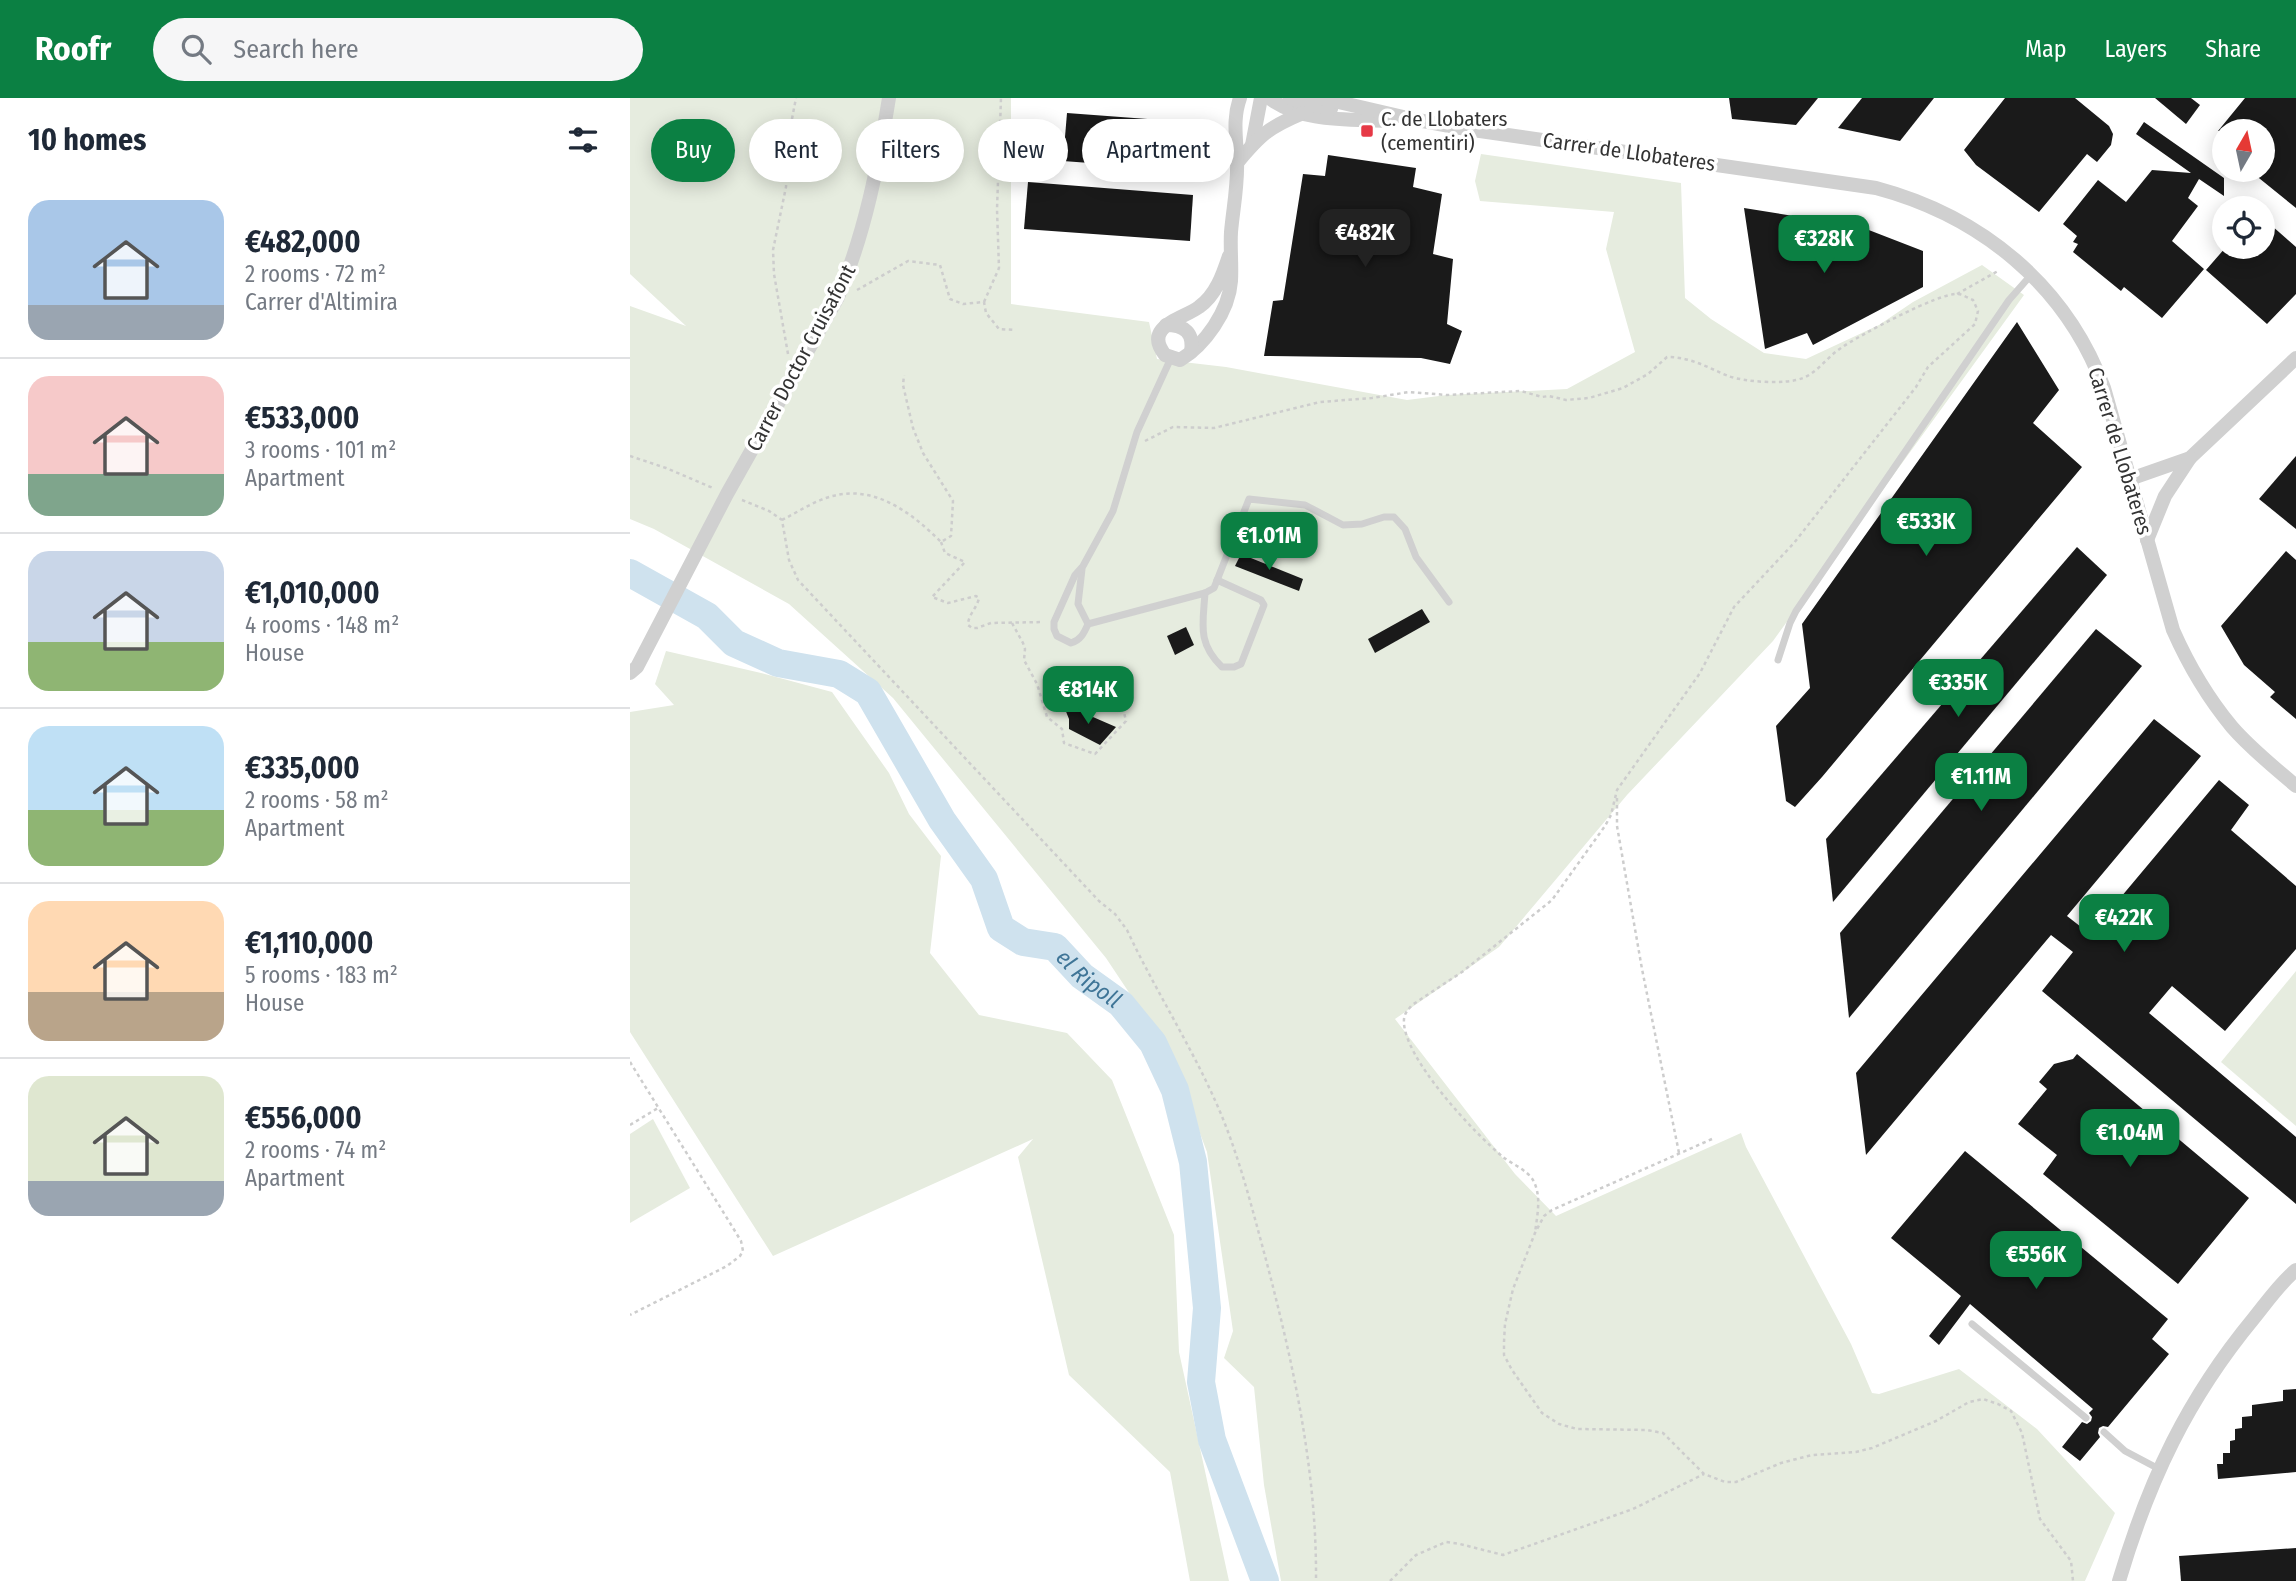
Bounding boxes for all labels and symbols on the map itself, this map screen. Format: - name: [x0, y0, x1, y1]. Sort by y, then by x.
- place label: C. de Llobaters (cementiri): [1381, 106, 1507, 156]
- north arrow: [2212, 119, 2275, 182]
- marker: C. de Llobaters (cementiri): [1359, 123, 1375, 139]
- street label: Carrer de Llobateres: [1541, 127, 1717, 177]
- pin: €482K: [1316, 209, 1414, 269]
- pin: €328K: [1775, 216, 1873, 275]
- street label: Carrer Doctor Cruisafont: [741, 260, 861, 456]
- street label: Carrer de Llobateres: [2082, 364, 2158, 538]
- pin: €533K: [1877, 498, 1975, 558]
- pin: €1.01M: [1212, 512, 1326, 572]
- pin: €335K: [1909, 660, 2007, 719]
- pin: €814K: [1039, 666, 1137, 726]
- pin: €1.11M: [1924, 754, 2038, 813]
- pin: €422K: [2075, 894, 2173, 954]
- water label: el Ripoll: [1050, 943, 1127, 1014]
- pin: €1.04M: [2073, 1110, 2187, 1169]
- pin: €556K: [1987, 1232, 2085, 1291]

